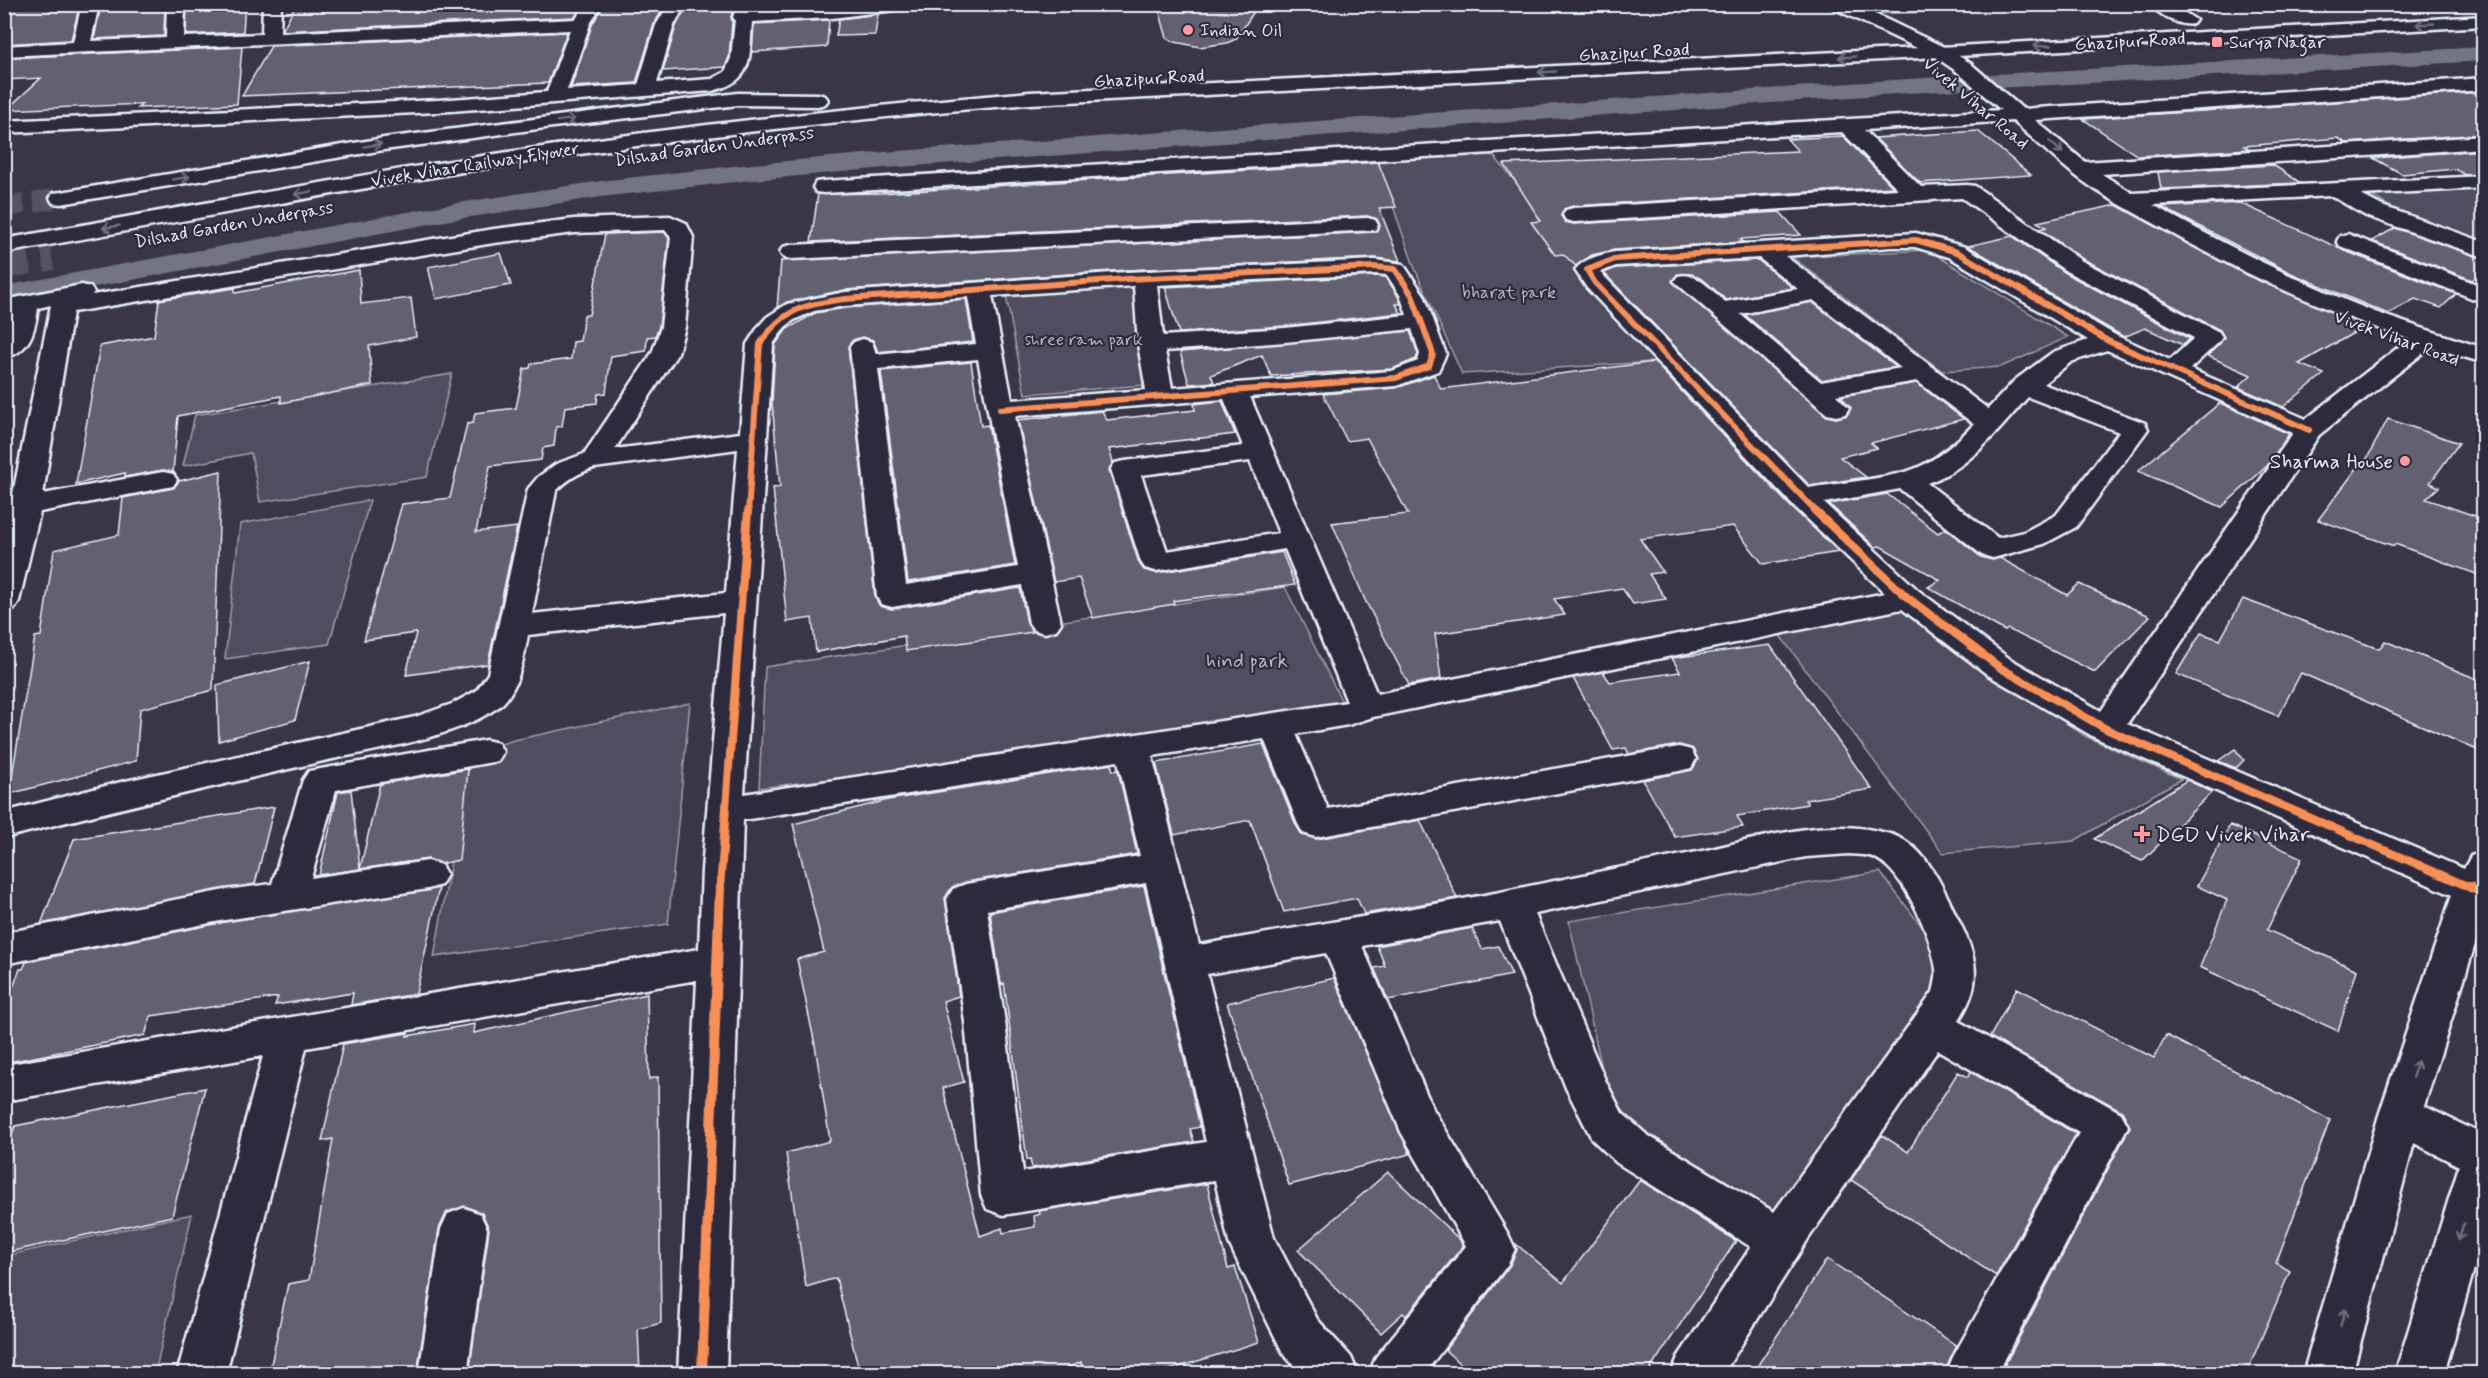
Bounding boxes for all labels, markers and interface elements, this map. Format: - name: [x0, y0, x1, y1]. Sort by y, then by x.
- place label: Indian Oil: [1200, 19, 1282, 43]
- one-way arrow: [2416, 19, 2436, 30]
- marker: Indian Oil: [1181, 23, 1195, 37]
- street label: Ghazipur Road: [2074, 27, 2186, 57]
- place label: Surya Nagar: [2229, 31, 2326, 57]
- marker: Surya Nagar: [2210, 35, 2224, 49]
- street label: Ghazipur Road: [1578, 38, 1690, 68]
- one-way arrow: [2032, 40, 2052, 51]
- one-way arrow: [1838, 51, 1858, 62]
- street label: Vivek Vihar Road: [1917, 52, 2034, 155]
- street label: Ghazipur Road: [1093, 64, 1205, 94]
- one-way arrow: [1538, 66, 1558, 77]
- one-way arrow: [556, 114, 576, 125]
- street label: Dilshad Garden Underpass: [613, 121, 816, 173]
- street label: Vivek Vihar Railway Flyover: [369, 137, 582, 193]
- one-way arrow: [363, 140, 382, 151]
- one-way arrow: [2048, 140, 2063, 154]
- one-way arrow: [170, 172, 190, 183]
- one-way arrow: [293, 187, 313, 198]
- street label: Dilshad Garden Underpass: [133, 196, 336, 254]
- one-way arrow: [101, 222, 121, 233]
- park label: bharat park: [1462, 281, 1556, 305]
- street label: Vivek Vihar Road: [2331, 305, 2463, 373]
- park label: shree ram park: [1025, 328, 1143, 352]
- place label: Sharma House: [2270, 448, 2393, 476]
- marker: Sharma House: [2398, 454, 2412, 468]
- park label: hind park: [1206, 647, 1288, 675]
- place label: DGD Vivek Vihar: [2156, 821, 2310, 849]
- marker: DGD Vivek Vihar: [2133, 825, 2151, 843]
- one-way arrow: [2410, 1061, 2421, 1079]
- one-way arrow: [2455, 1222, 2466, 1241]
- one-way arrow: [2338, 1308, 2349, 1327]

